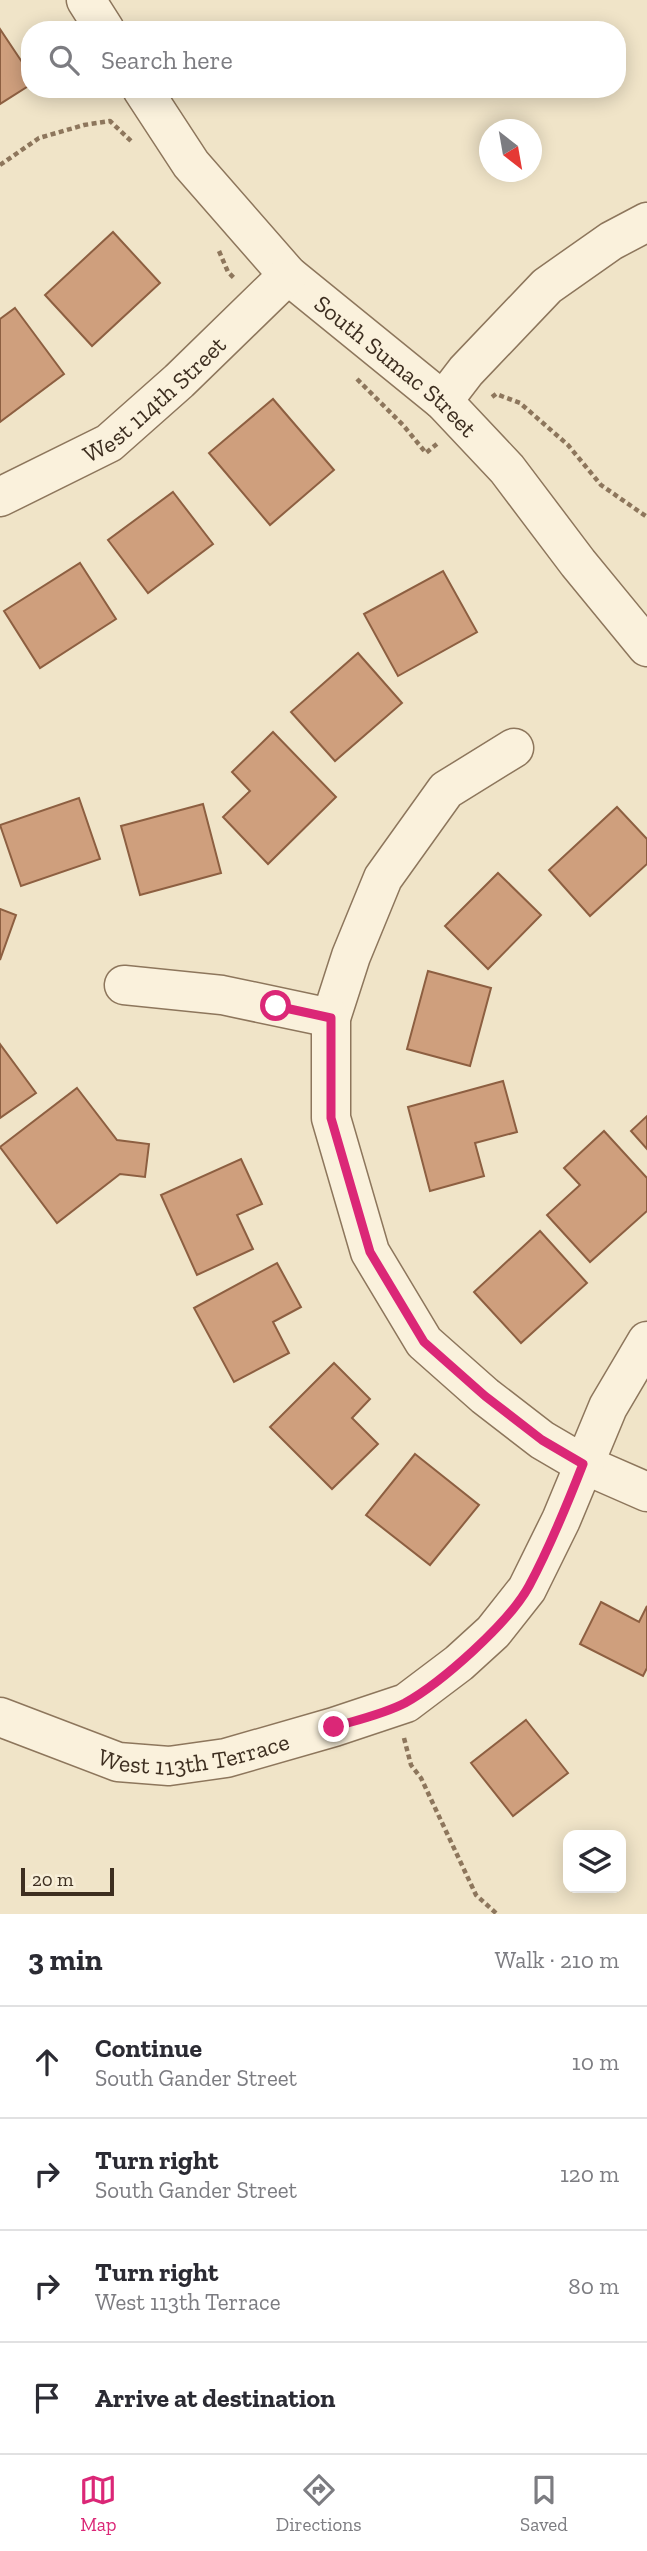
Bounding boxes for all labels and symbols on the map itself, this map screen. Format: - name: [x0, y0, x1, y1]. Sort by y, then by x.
- north arrow: [479, 119, 542, 182]
- street label: South Sumac Street: [309, 288, 483, 443]
- street label: West 114th Street: [78, 330, 231, 468]
- route start: [260, 990, 291, 1021]
- route end: [318, 1711, 349, 1742]
- street label: West 113th Terrace: [94, 1726, 292, 1781]
- scale bar: [21, 1865, 114, 1897]

